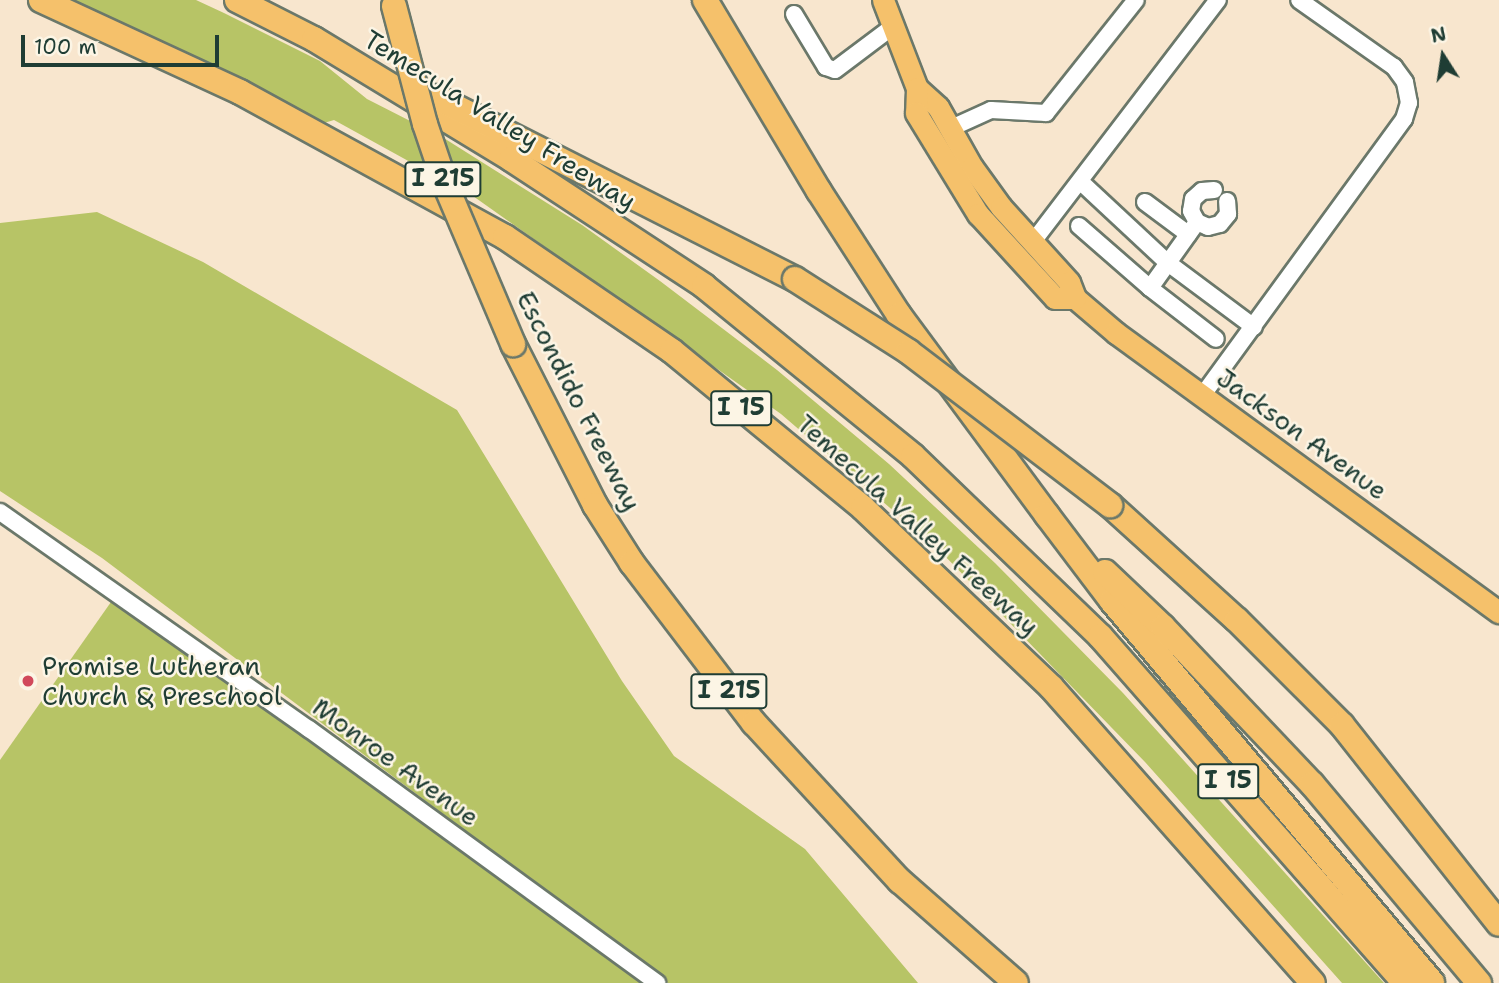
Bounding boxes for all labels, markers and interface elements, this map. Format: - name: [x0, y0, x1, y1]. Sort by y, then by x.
- scale bar: [24, 21, 222, 65]
- north arrow: [1408, 21, 1478, 91]
- text: N: [1429, 21, 1448, 49]
- street label: Temecula Valley Freeway: [358, 23, 642, 217]
- text: 100 m: [34, 33, 97, 61]
- road number: I 215: [403, 159, 483, 200]
- street label: Escondido Freeway: [510, 286, 648, 516]
- street label: Jackson Avenue: [1211, 362, 1393, 506]
- road number: I 15: [710, 388, 772, 428]
- street label: Temecula Valley Freeway: [790, 408, 1046, 642]
- place label: Promise Lutheran Church & Preschool: [42, 650, 282, 712]
- road number: I 215: [689, 670, 769, 712]
- marker: Promise Lutheran Church & Preschool: [20, 673, 36, 689]
- street label: Monroe Avenue: [307, 691, 485, 833]
- road number: I 15: [1196, 760, 1260, 802]

